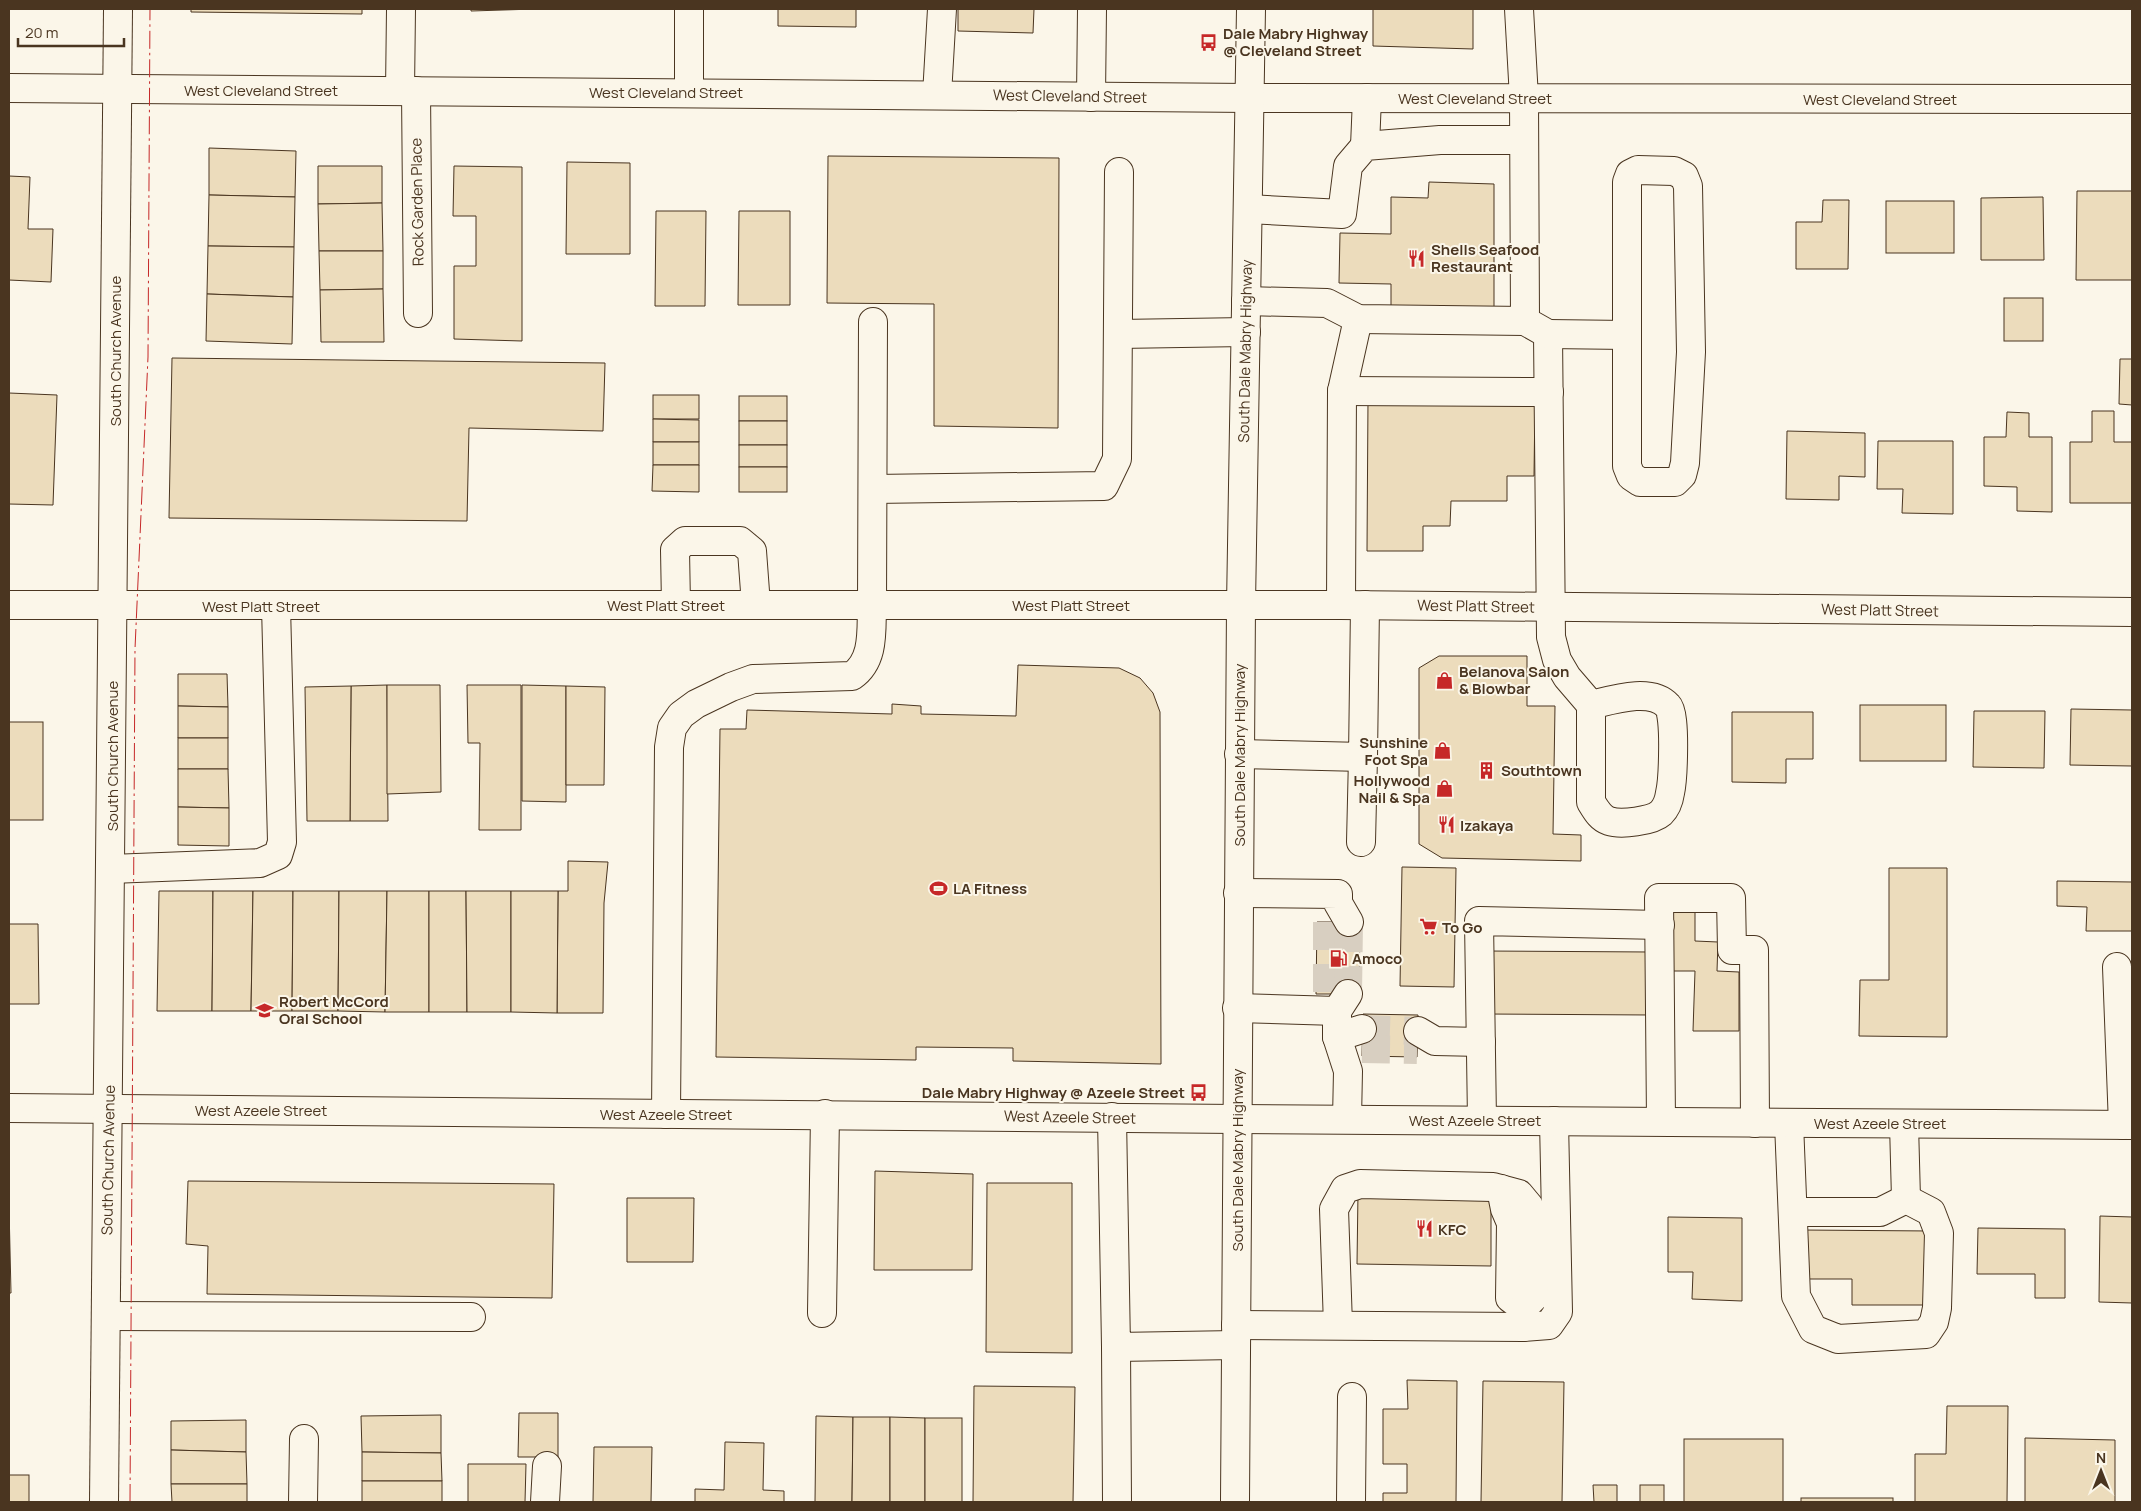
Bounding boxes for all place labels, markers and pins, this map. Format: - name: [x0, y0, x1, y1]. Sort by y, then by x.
- place label: Dale Mabry Highway @ Cleveland Street: [1223, 23, 1369, 61]
- bus stop icon: Dale Mabry Highway @ Cleveland Street: [1199, 32, 1219, 52]
- place label: Shells Seafood Restaurant: [1431, 239, 1539, 277]
- restaurant icon: Shells Seafood Restaurant: [1407, 248, 1427, 268]
- place label: Belanova Salon & Blowbar: [1459, 661, 1569, 699]
- shop icon: Belanova Salon & Blowbar: [1435, 670, 1455, 690]
- place label: Sunshine Foot Spa: [1359, 732, 1428, 770]
- shop icon: Sunshine Foot Spa: [1432, 741, 1452, 761]
- building icon: Southtown: [1477, 760, 1497, 780]
- place label: Southtown: [1501, 760, 1582, 781]
- place label: Hollywood Nail & Spa: [1354, 770, 1430, 808]
- shop icon: Hollywood Nail & Spa: [1434, 779, 1454, 799]
- restaurant icon: Izakaya: [1436, 815, 1456, 835]
- place label: Izakaya: [1460, 815, 1513, 836]
- sports icon: LA Fitness: [929, 878, 949, 898]
- place label: LA Fitness: [953, 878, 1027, 899]
- supermarket icon: To Go: [1418, 917, 1438, 937]
- place label: To Go: [1442, 917, 1482, 938]
- fuel station icon: Amoco: [1328, 948, 1348, 968]
- place label: Amoco: [1352, 948, 1402, 969]
- place label: Robert McCord Oral School: [279, 991, 389, 1029]
- school or university icon: Robert McCord Oral School: [255, 1000, 275, 1020]
- place label: Dale Mabry Highway @ Azeele Street: [922, 1082, 1185, 1103]
- bus stop icon: Dale Mabry Highway @ Azeele Street: [1189, 1082, 1209, 1102]
- restaurant icon: KFC: [1414, 1219, 1434, 1239]
- place label: KFC: [1438, 1219, 1467, 1240]

